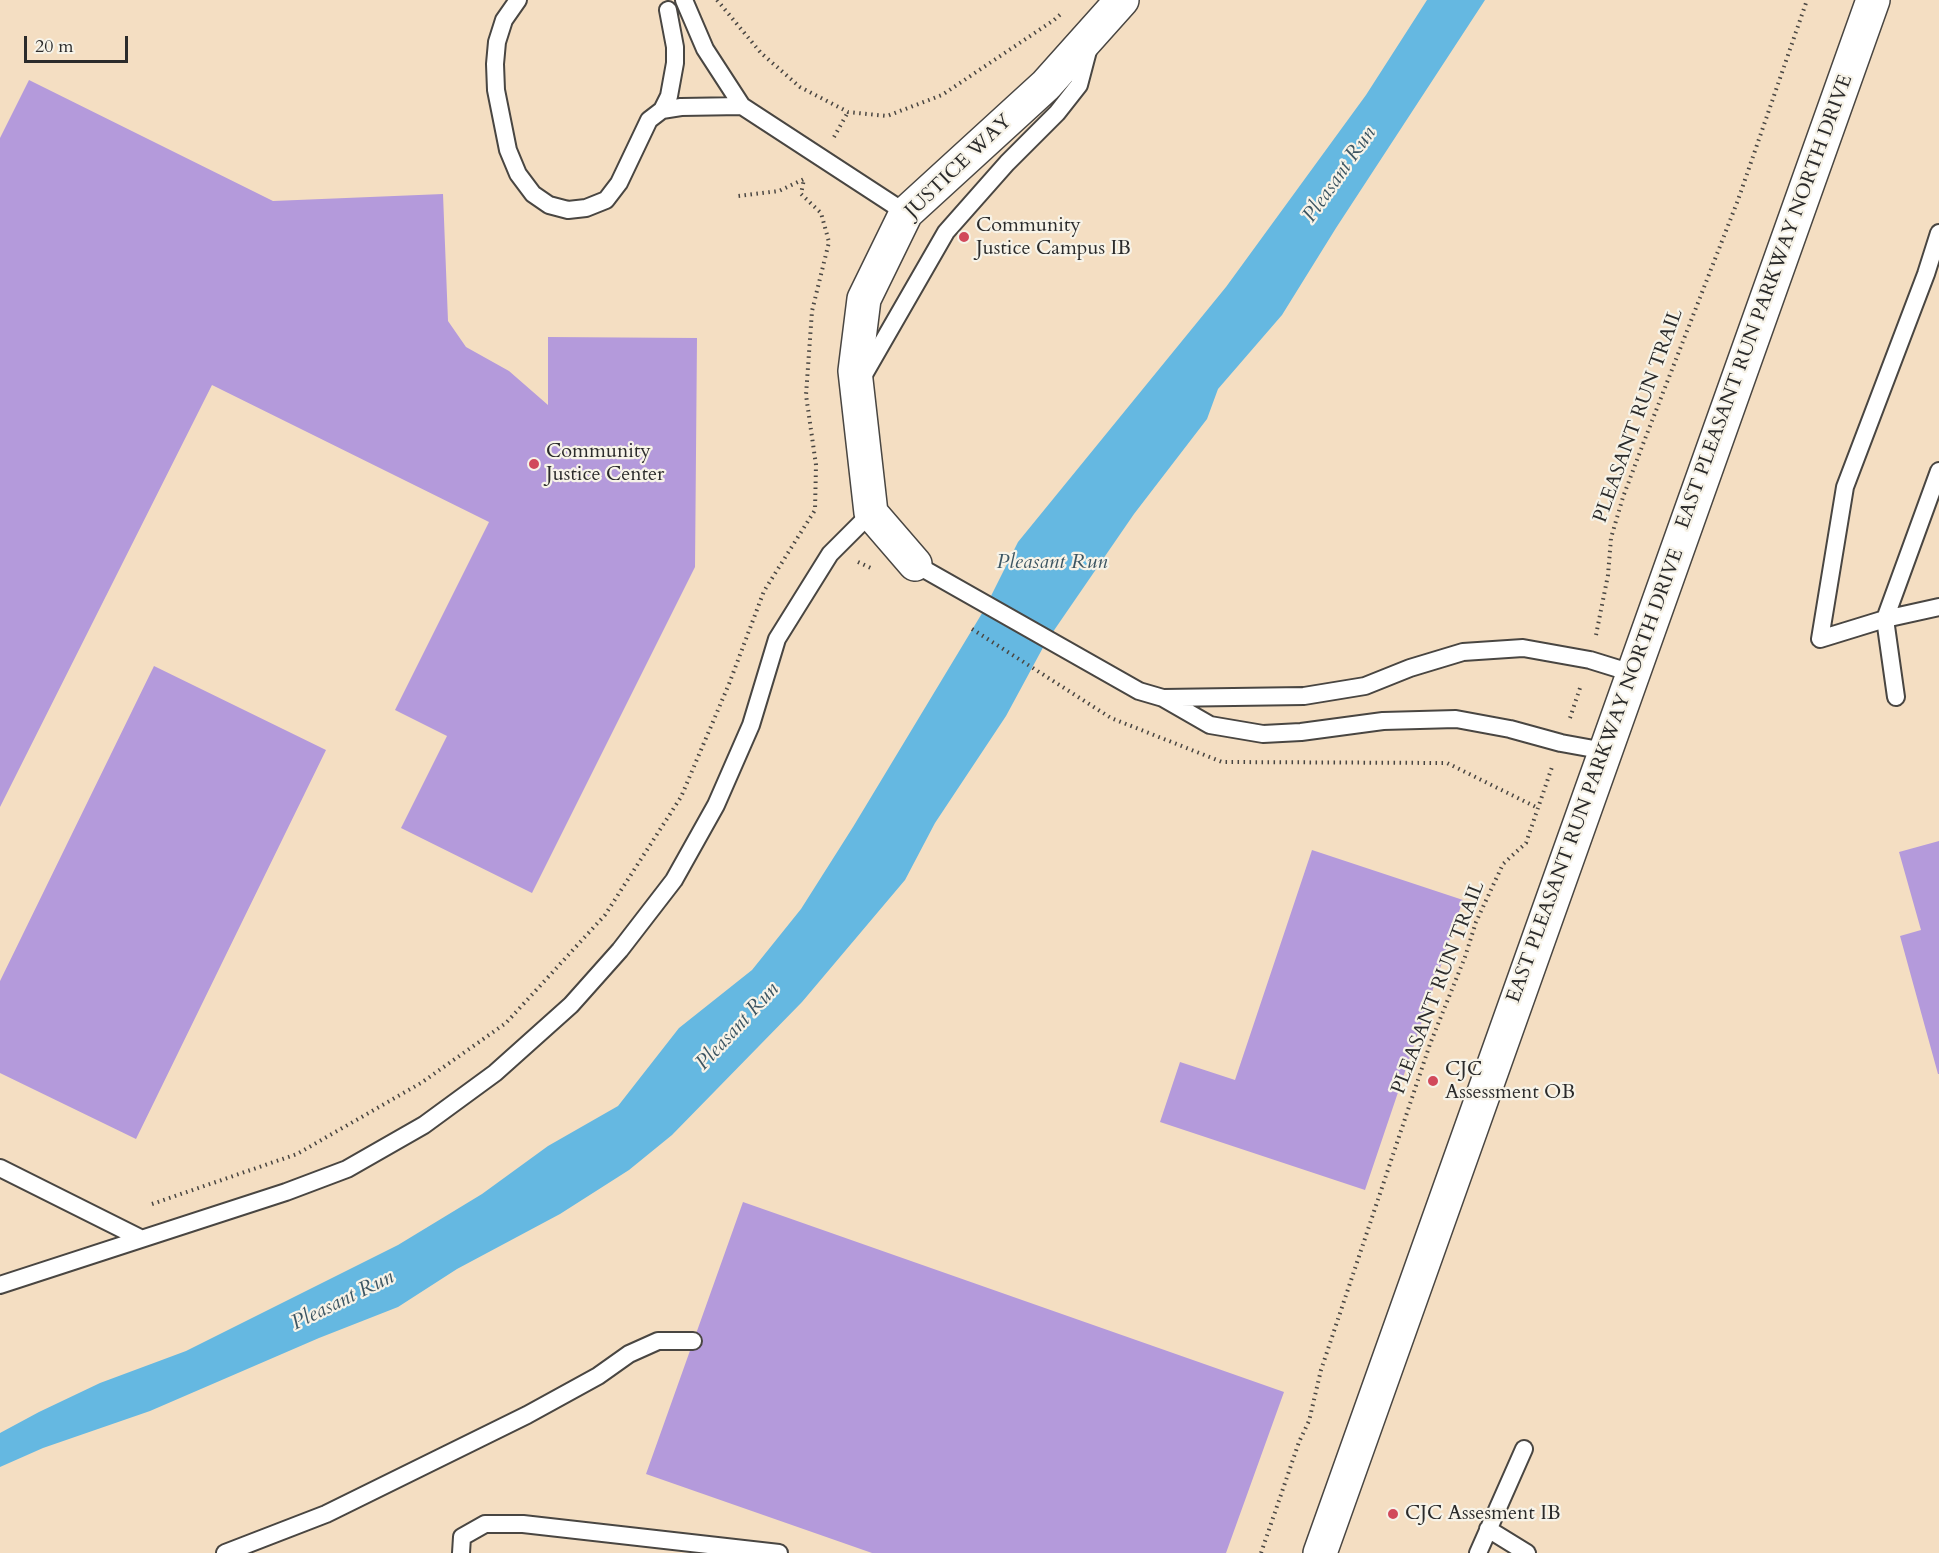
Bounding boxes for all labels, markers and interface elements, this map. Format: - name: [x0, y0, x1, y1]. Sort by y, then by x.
- scale bar: [27, 24, 130, 62]
- text: 20 m: [35, 34, 74, 59]
- street label: EAST PLEASANT RUN PARKWAY NORTH DRIVE: [1671, 72, 1859, 532]
- street label: JUSTICE WAY: [901, 110, 1017, 224]
- water label: Pleasant Run: [1298, 122, 1382, 228]
- place label: Community Justice Campus IB: [976, 214, 1131, 261]
- marker: Community Justice Campus IB: [957, 230, 971, 244]
- street label: PLEASANT RUN TRAIL: [1589, 306, 1689, 526]
- place label: Community Justice Center: [546, 440, 664, 487]
- marker: Community Justice Center: [527, 457, 541, 471]
- street label: EAST PLEASANT RUN PARKWAY NORTH DRIVE: [1502, 546, 1690, 1006]
- water label: Pleasant Run: [997, 550, 1107, 576]
- street label: PLEASANT RUN TRAIL: [1387, 878, 1491, 1098]
- water label: Pleasant Run: [691, 978, 785, 1076]
- place label: CJC Assessment OB: [1445, 1058, 1575, 1105]
- marker: CJC Assessment OB: [1426, 1074, 1440, 1088]
- water label: Pleasant Run: [288, 1265, 398, 1337]
- place label: CJC Assesment IB: [1405, 1502, 1561, 1526]
- marker: CJC Assesment IB: [1386, 1507, 1400, 1521]

